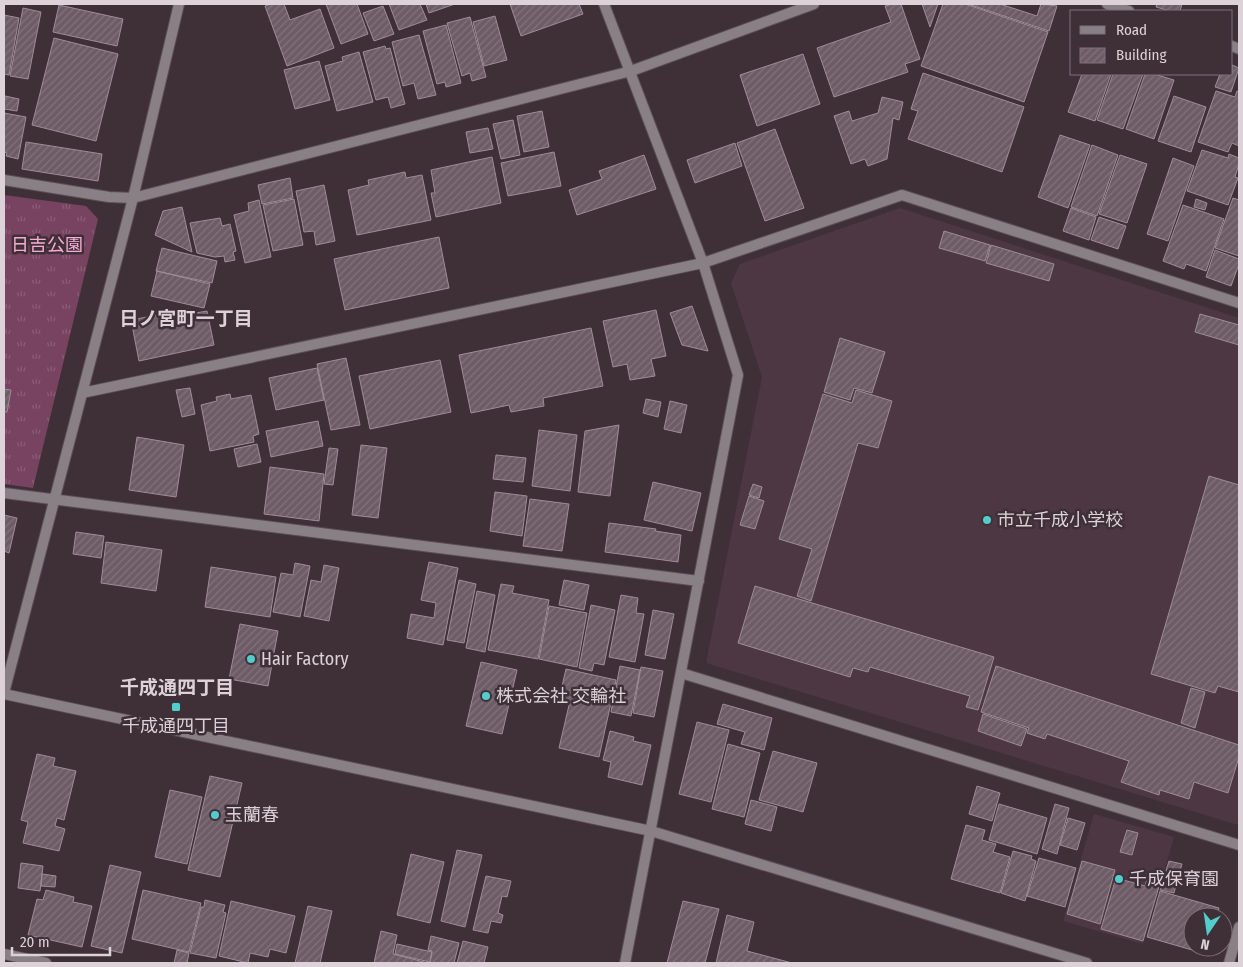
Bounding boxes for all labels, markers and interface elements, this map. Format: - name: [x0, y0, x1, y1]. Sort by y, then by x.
- legend: [1070, 10, 1233, 75]
- text: Road: [1116, 21, 1147, 39]
- text: Building: [1116, 46, 1167, 64]
- park label: 日吉公園: [11, 234, 83, 256]
- district label: 日ノ宮町一丁目: [119, 307, 253, 330]
- place label: 市立千成小学校: [997, 509, 1123, 531]
- marker: 市立千成小学校: [981, 514, 993, 526]
- place label: Hair Factory: [261, 648, 349, 670]
- marker: Hair Factory: [245, 653, 257, 665]
- district label: 千成通四丁目: [120, 676, 234, 699]
- place label: 株式会社 交輪社: [496, 685, 626, 707]
- marker: 株式会社 交輪社: [480, 690, 492, 702]
- marker: 千成通四丁目: [170, 701, 182, 713]
- place label: 千成通四丁目: [122, 715, 230, 737]
- place label: 玉蘭春: [225, 804, 279, 826]
- marker: 玉蘭春: [209, 809, 221, 821]
- place label: 千成保育園: [1129, 868, 1219, 890]
- marker: 千成保育園: [1113, 873, 1125, 885]
- north arrow: [1183, 907, 1233, 957]
- scale bar: [12, 924, 110, 956]
- text: 20 m: [20, 933, 50, 951]
- text: N: [1199, 935, 1211, 953]

